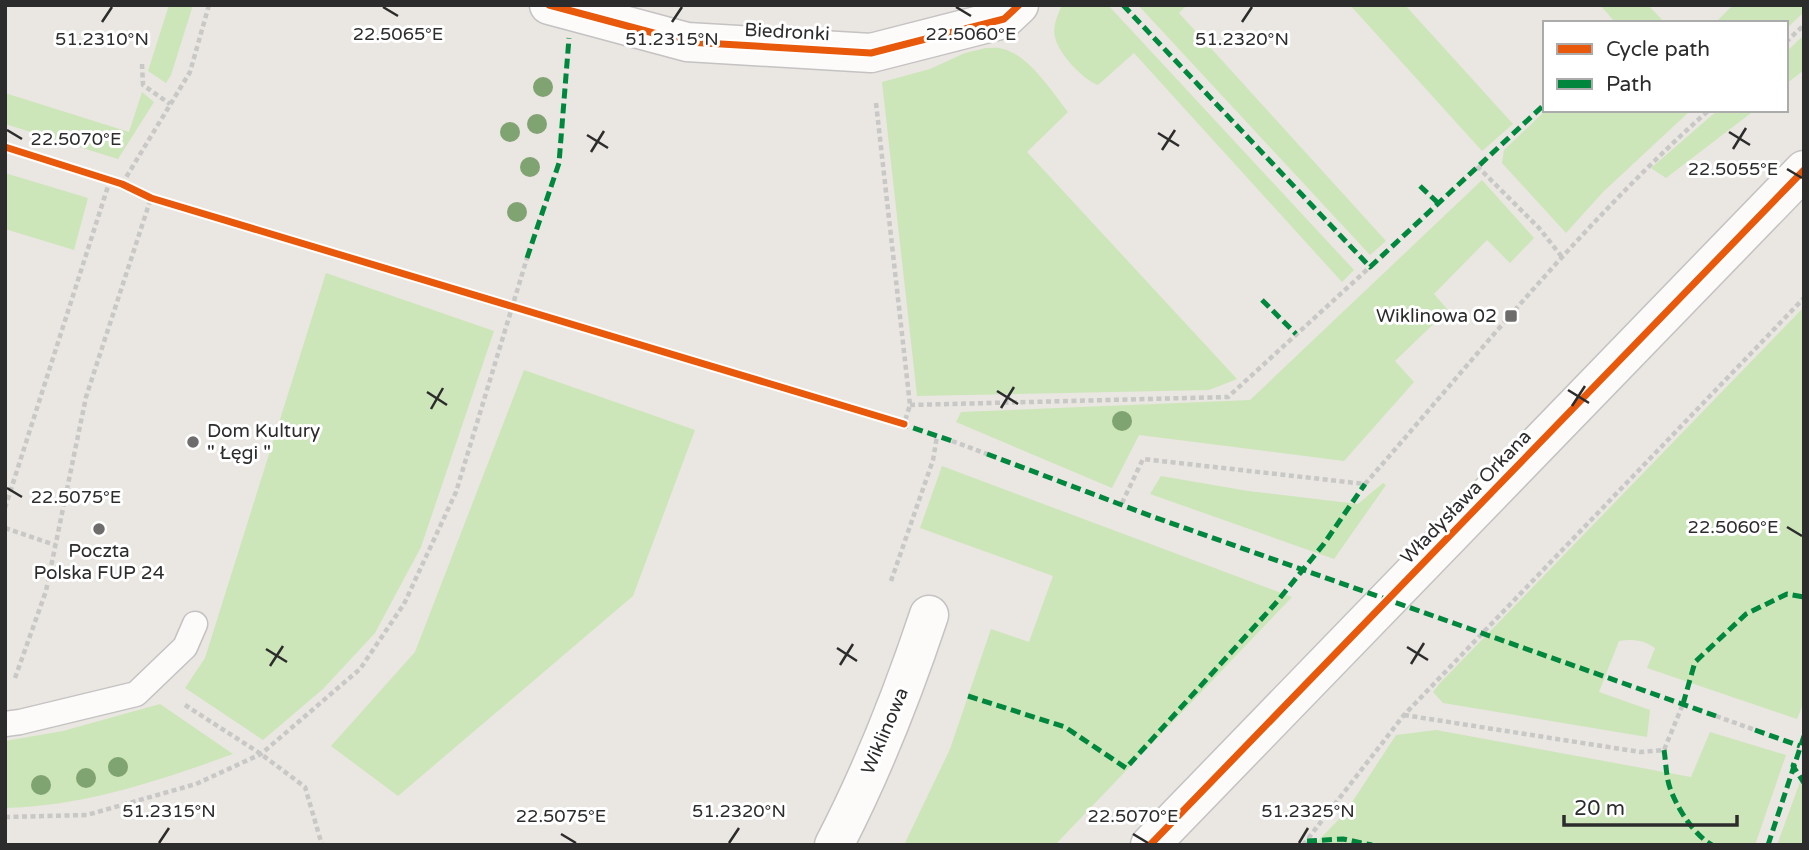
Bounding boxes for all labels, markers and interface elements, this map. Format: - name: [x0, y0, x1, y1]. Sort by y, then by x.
- street label: Biedronki: [744, 19, 830, 45]
- legend: [1543, 21, 1788, 112]
- text: 22.5065°E: [353, 23, 443, 45]
- text: 22.5060°E: [926, 23, 1016, 45]
- text: 51.2310°N: [55, 28, 149, 50]
- text: 51.2315°N: [625, 28, 719, 50]
- text: 51.2320°N: [1195, 28, 1289, 50]
- text: Cycle path: [1606, 37, 1710, 62]
- text: Path: [1606, 72, 1652, 97]
- text: 22.5070°E: [31, 128, 121, 150]
- text: 22.5055°E: [1688, 158, 1778, 180]
- place label: Wiklinowa 02: [1376, 305, 1497, 327]
- marker: Wiklinowa 02: [1503, 308, 1519, 324]
- place label: Dom Kultury " Łęgi ": [207, 420, 320, 464]
- street label: Władysława Orkana: [1396, 425, 1536, 569]
- marker: Dom Kultury " Łęgi ": [185, 434, 201, 450]
- text: 22.5075°E: [31, 486, 121, 508]
- text: 22.5060°E: [1688, 516, 1778, 538]
- marker: Poczta Polska FUP 24: [91, 521, 107, 537]
- place label: Poczta Polska FUP 24: [33, 540, 165, 584]
- street label: Wiklinowa: [857, 684, 913, 778]
- scale bar: [1564, 784, 1737, 828]
- text: 20 m: [1574, 796, 1625, 821]
- text: 51.2315°N: [122, 800, 216, 822]
- text: 51.2320°N: [692, 800, 786, 822]
- text: 51.2325°N: [1261, 800, 1355, 822]
- text: 22.5075°E: [516, 805, 606, 827]
- text: 22.5070°E: [1088, 805, 1178, 827]

